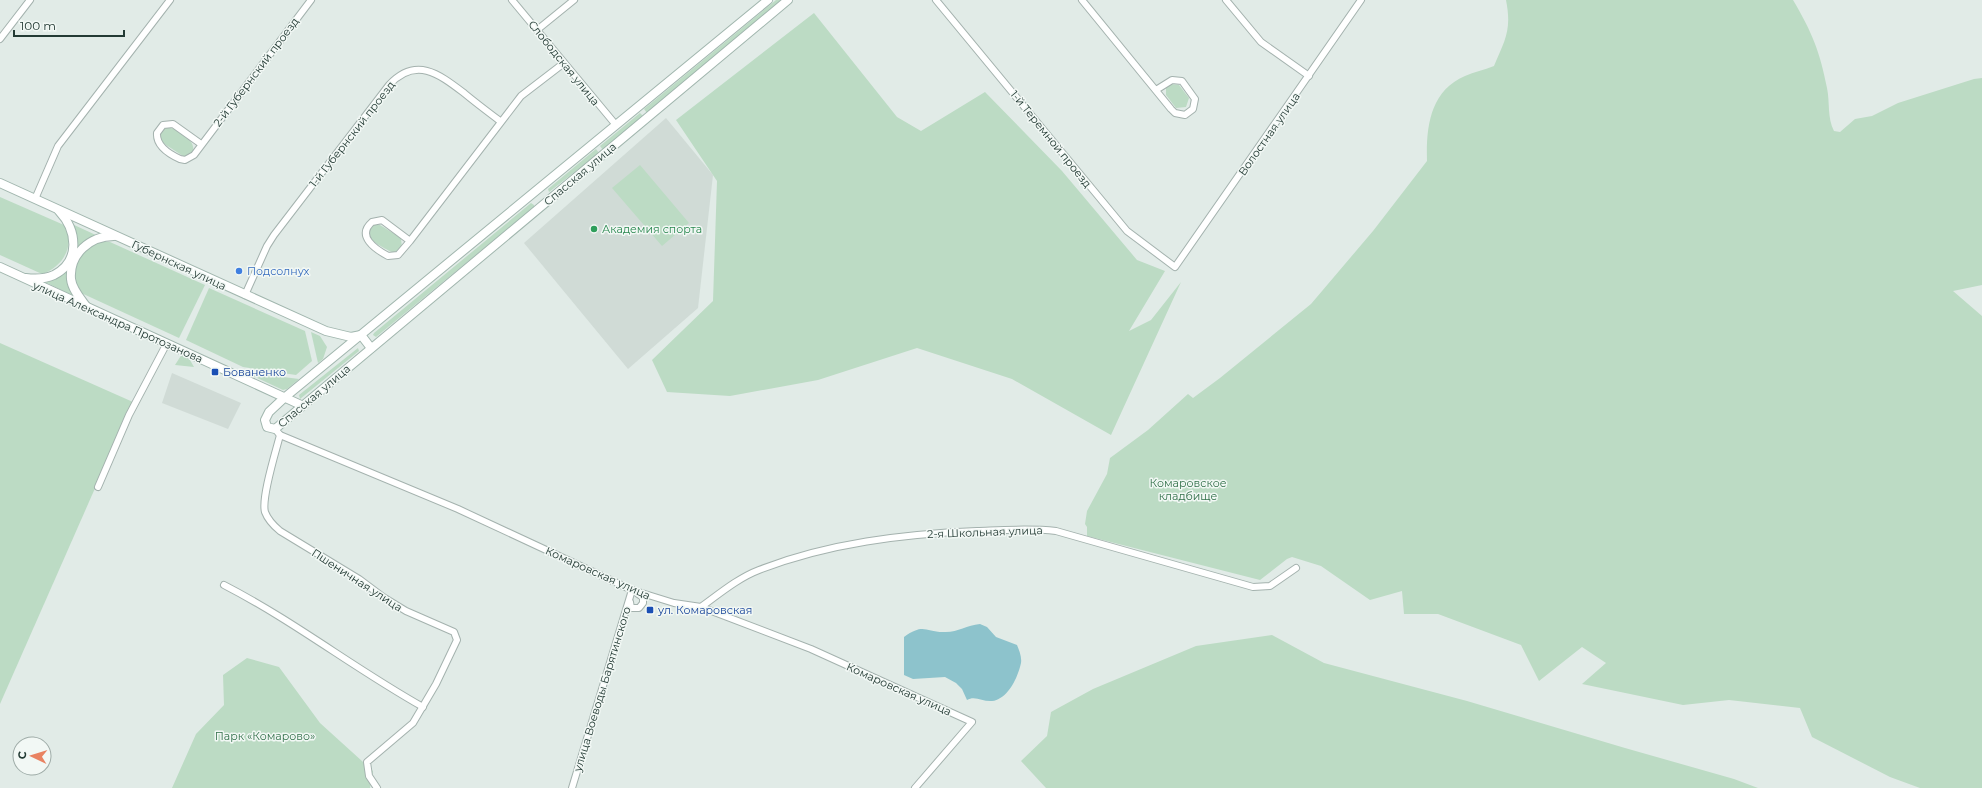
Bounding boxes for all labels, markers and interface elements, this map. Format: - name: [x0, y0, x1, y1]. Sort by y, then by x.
- scale bar: [14, 12, 124, 38]
- street label: 2-й Губернский проезд: [210, 15, 302, 129]
- text: 100 m: [20, 18, 56, 33]
- street label: Слободская улица: [525, 18, 603, 108]
- street label: 1-й Губернский проезд: [306, 78, 398, 190]
- street label: 1-й Теремной проезд: [1007, 88, 1095, 190]
- street label: Волостная улица: [1235, 90, 1303, 178]
- street label: Спасская улица: [541, 140, 619, 208]
- place label: Академия спорта: [602, 222, 702, 236]
- marker: Академия спорта: [589, 224, 599, 234]
- street label: Губернская улица: [129, 237, 229, 293]
- place label: Подсолнух: [247, 264, 310, 278]
- marker: Подсолнух: [234, 266, 244, 276]
- street label: улица Александра Протозанова: [30, 278, 205, 366]
- street label: Спасская улица: [275, 362, 353, 430]
- place label: Бованенко: [223, 365, 286, 379]
- marker: Бованенко: [210, 367, 220, 377]
- park label: Комаровское кладбище: [1150, 476, 1227, 503]
- street label: 2-я Школьная улица: [927, 523, 1043, 541]
- street label: Комаровская улица: [543, 544, 653, 602]
- street label: Пшеничная улица: [309, 545, 405, 615]
- place label: ул. Комаровская: [657, 603, 752, 617]
- street label: улица Воеводы Барятинского: [570, 605, 634, 774]
- marker: ул. Комаровская: [645, 605, 655, 615]
- street label: Комаровская улица: [844, 660, 954, 718]
- park label: Парк «Комарово»: [215, 729, 315, 743]
- north arrow: [12, 736, 52, 776]
- text: С: [15, 751, 29, 760]

